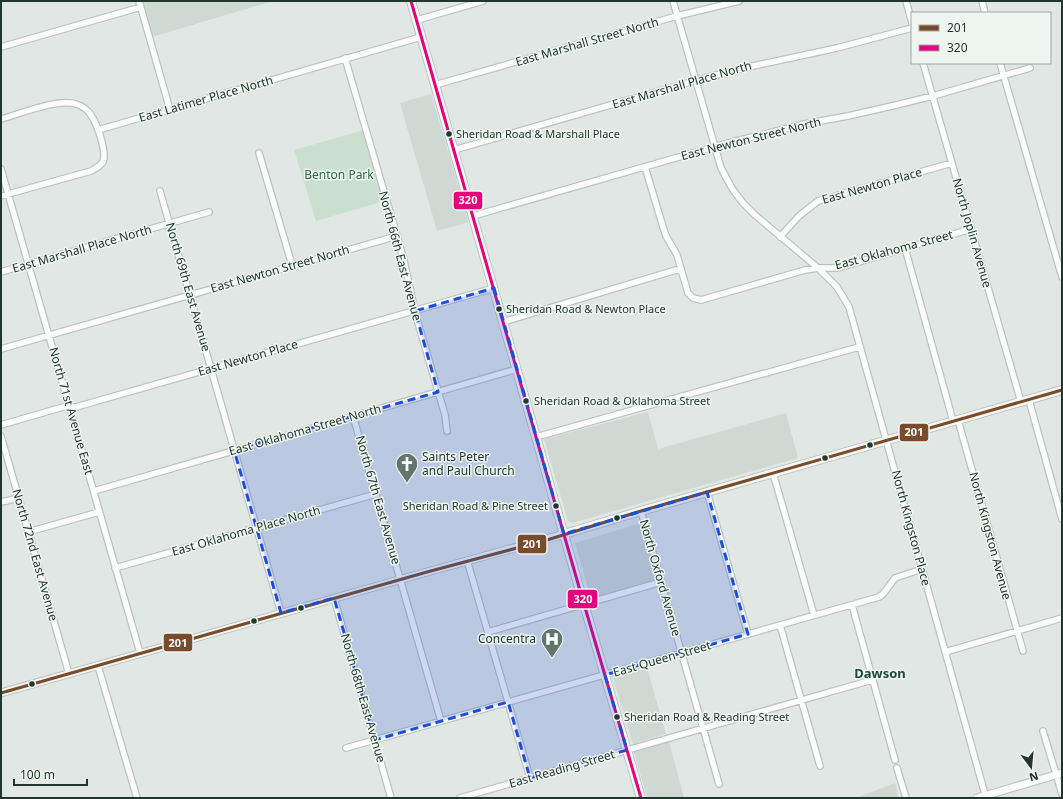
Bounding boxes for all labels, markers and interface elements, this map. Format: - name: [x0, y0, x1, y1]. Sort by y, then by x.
- legend: [911, 12, 1051, 64]
- street label: East Marshall Street North: [513, 13, 660, 70]
- text: 201: [947, 19, 968, 36]
- text: 320: [947, 39, 968, 56]
- street label: East Marshall Place North: [610, 56, 754, 113]
- street label: East Latimer Place North: [137, 71, 275, 126]
- street label: East Newton Street North: [679, 113, 823, 164]
- place label: Sheridan Road & Marshall Place: [456, 126, 620, 141]
- marker: Sheridan Road & Marshall Place: [444, 129, 454, 139]
- street label: East Newton Place: [820, 163, 924, 208]
- park label: Benton Park: [304, 166, 374, 183]
- street label: North Joplin Avenue: [949, 176, 996, 290]
- street label: North 66th East Avenue: [375, 189, 426, 323]
- line badge: 320: [453, 191, 483, 210]
- text: 320: [459, 192, 477, 207]
- street label: East Marshall Place North: [10, 220, 154, 277]
- street label: North 69th East Avenue: [162, 220, 215, 354]
- street label: East Oklahoma Street: [833, 225, 955, 273]
- street label: East Newton Street North: [209, 241, 351, 296]
- place label: Sheridan Road & Newton Place: [506, 301, 666, 316]
- marker: Sheridan Road & Newton Place: [494, 304, 504, 314]
- street label: East Newton Place: [196, 335, 300, 380]
- street label: North 71st Avenue East: [45, 345, 98, 477]
- place label: Sheridan Road & Oklahoma Street: [534, 393, 710, 408]
- marker: Sheridan Road & Oklahoma Street: [521, 396, 531, 406]
- street label: East Oklahoma Street North: [227, 400, 383, 459]
- line badge: 201: [899, 423, 929, 442]
- text: 201: [905, 424, 923, 439]
- street label: North 67th East Avenue: [352, 433, 405, 567]
- unlabelled marker: [865, 440, 875, 450]
- place label: Saints Peter and Paul Church: [422, 448, 515, 479]
- church icon: Saints Peter and Paul Church: [394, 451, 420, 484]
- unlabelled marker: [820, 453, 830, 463]
- street label: North Kingston Place: [888, 468, 935, 588]
- street label: North Kingston Avenue: [965, 470, 1016, 602]
- street label: North 72nd East Avenue: [8, 487, 63, 623]
- place label: Sheridan Road & Pine Street: [403, 498, 548, 513]
- street label: East Oklahoma Place North: [170, 501, 322, 560]
- marker: Sheridan Road & Pine Street: [551, 501, 561, 511]
- unlabelled marker: [612, 513, 622, 523]
- street label: North Oxford Avenue: [636, 518, 685, 638]
- line badge: 201: [517, 534, 547, 554]
- text: 201: [523, 536, 541, 551]
- line badge: 320: [567, 589, 598, 609]
- text: 320: [574, 591, 592, 606]
- unlabelled marker: [296, 603, 306, 613]
- unlabelled marker: [249, 616, 259, 626]
- hospital icon: Concentra: [539, 626, 565, 659]
- place label: Concentra: [478, 630, 536, 647]
- street label: North 68th East Avenue: [337, 631, 390, 765]
- line badge: 201: [163, 633, 193, 652]
- text: 201: [169, 635, 187, 650]
- street label: East Queen Street: [611, 636, 713, 681]
- district label: Dawson: [854, 664, 906, 682]
- unlabelled marker: [27, 679, 37, 689]
- place label: Sheridan Road & Reading Street: [624, 709, 789, 724]
- marker: Sheridan Road & Reading Street: [612, 712, 622, 722]
- street label: East Reading Street: [507, 745, 617, 792]
- north arrow: [1011, 747, 1051, 787]
- scale bar: [14, 761, 87, 787]
- text: 100 m: [20, 766, 55, 783]
- text: N: [1028, 769, 1040, 786]

